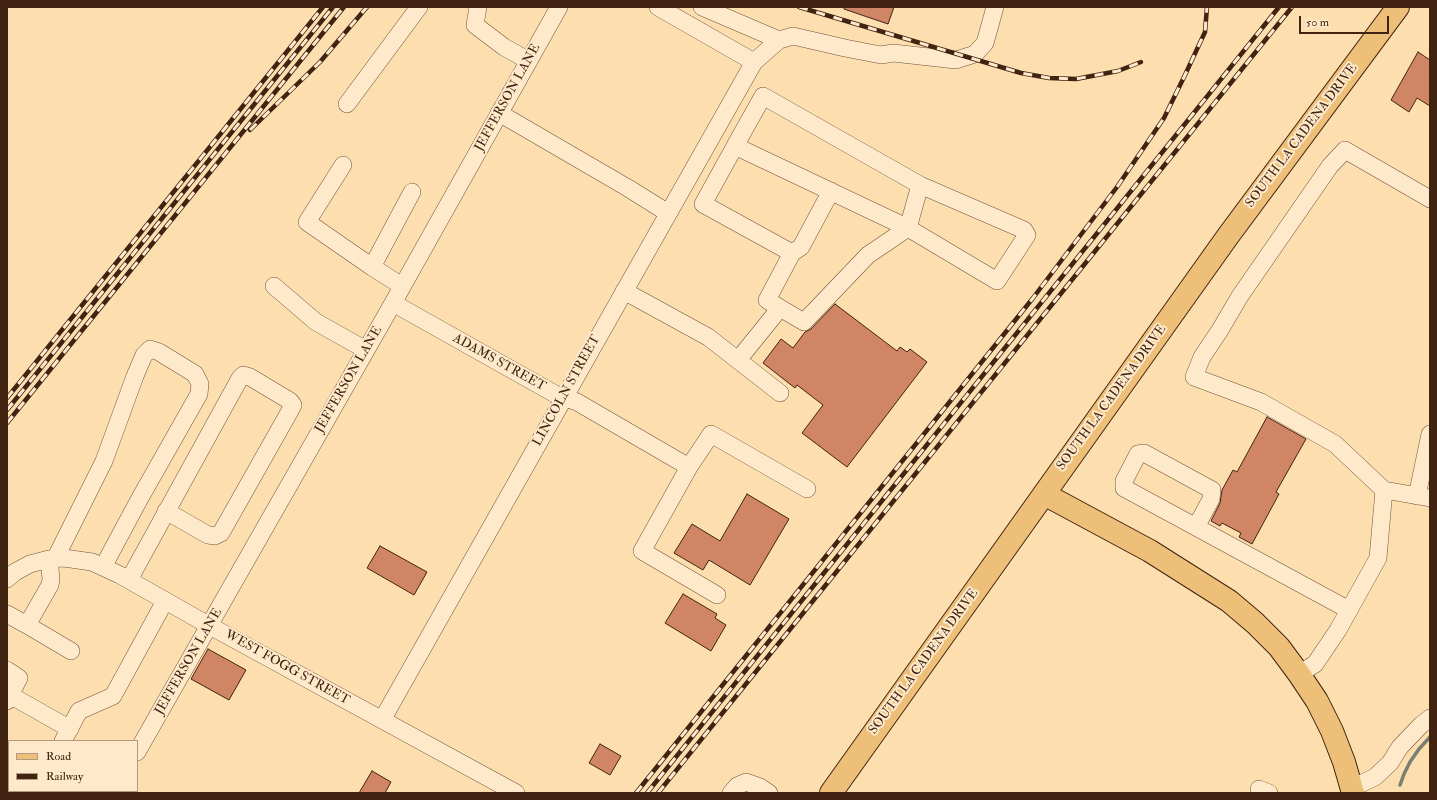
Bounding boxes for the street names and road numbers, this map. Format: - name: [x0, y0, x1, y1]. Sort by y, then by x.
- street label: JEFFERSON LANE: [472, 41, 544, 155]
- street label: SOUTH LA CADENA DRIVE: [1243, 61, 1361, 211]
- street label: SOUTH LA CADENA DRIVE: [1054, 322, 1170, 474]
- street label: JEFFERSON LANE: [312, 324, 386, 436]
- street label: ADAMS STREET: [450, 331, 548, 395]
- street label: LINCOLN STREET: [530, 333, 604, 449]
- street label: SOUTH LA CADENA DRIVE: [866, 586, 982, 738]
- street label: JEFFERSON LANE: [152, 606, 226, 718]
- street label: WEST FOGG STREET: [222, 627, 352, 709]

